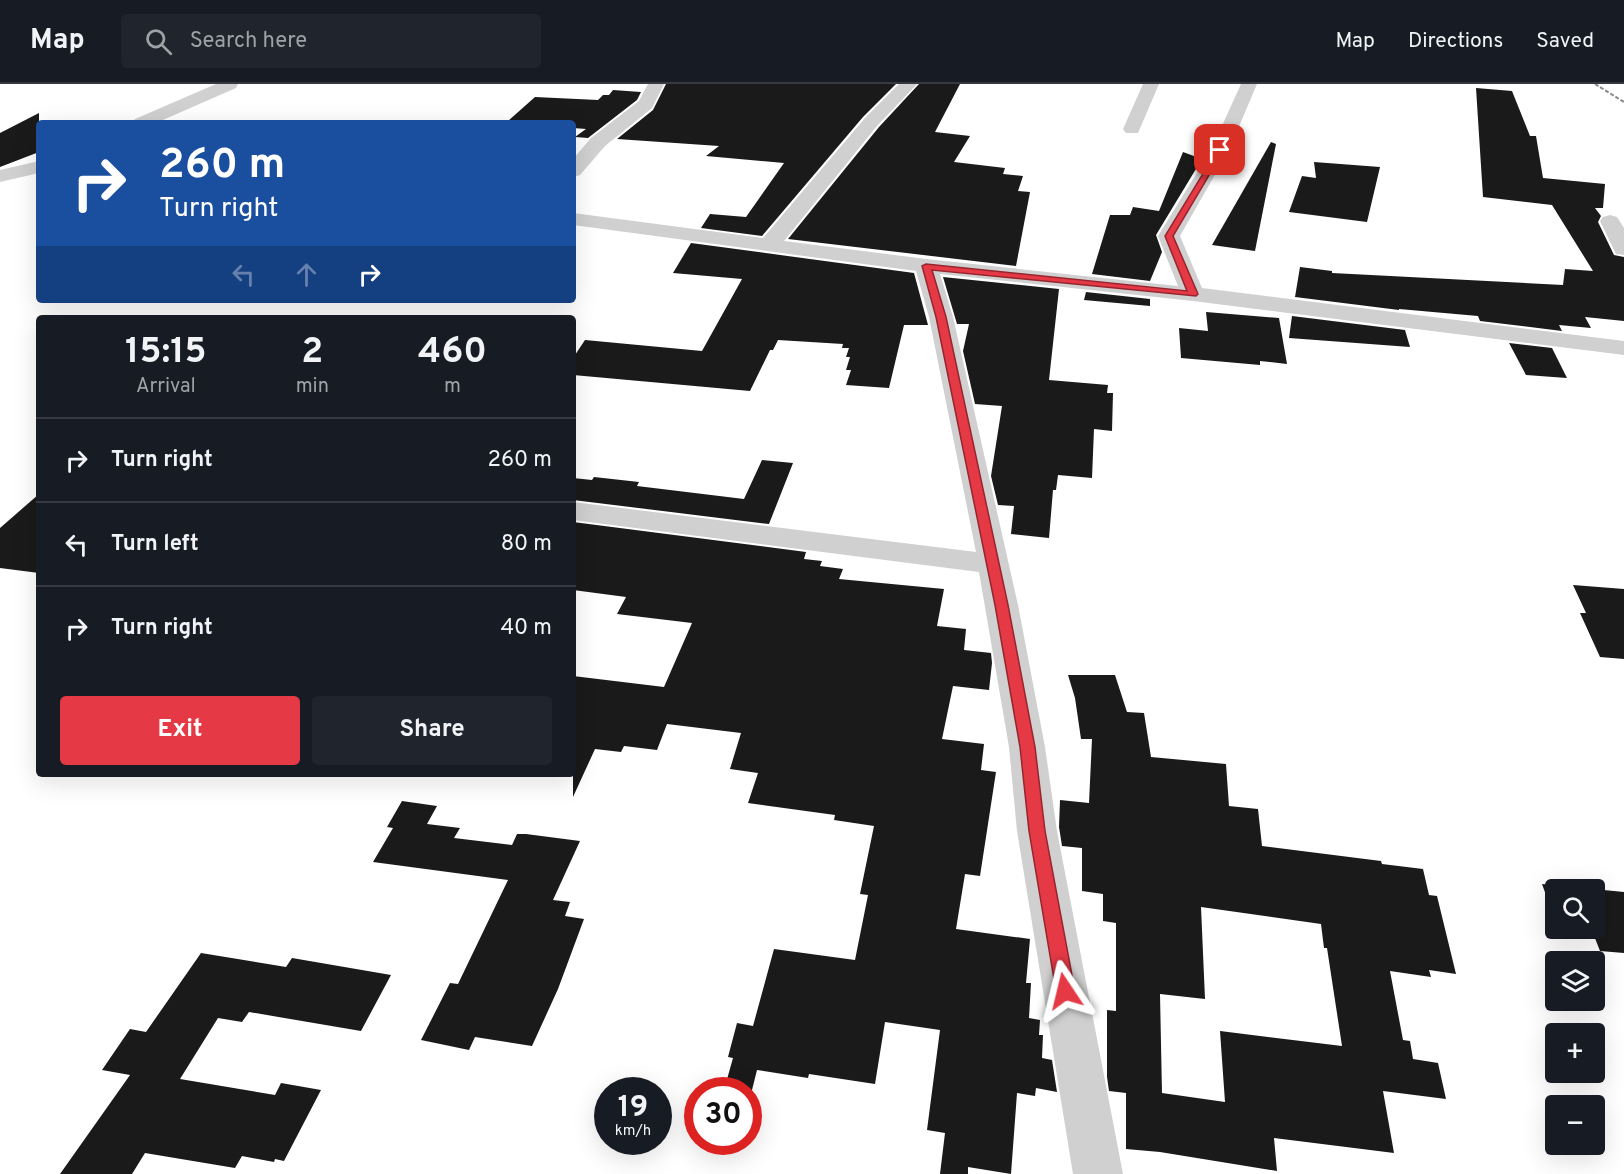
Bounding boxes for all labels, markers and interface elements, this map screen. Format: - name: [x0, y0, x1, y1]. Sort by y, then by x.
- search box: [121, 14, 541, 68]
- text: Map: [30, 23, 85, 59]
- icon: search: [142, 25, 175, 58]
- text: Search here: [190, 28, 307, 55]
- text: Map: [1335, 28, 1375, 55]
- text: Directions: [1408, 28, 1503, 55]
- text: Saved: [1536, 28, 1594, 55]
- pin: [1194, 124, 1245, 175]
- icon: arrive: [1203, 133, 1236, 166]
- text: 260 m: [159, 140, 285, 193]
- icon: right: [60, 144, 138, 222]
- text: Turn right: [159, 192, 278, 226]
- icon: left: [227, 258, 260, 291]
- icon: ahead: [290, 258, 323, 291]
- icon: right: [353, 258, 386, 291]
- text: 15:15: [125, 330, 207, 376]
- text: 2: [301, 330, 323, 376]
- text: 460: [418, 330, 487, 376]
- text: Arrival: [136, 374, 196, 400]
- text: min: [296, 374, 329, 400]
- text: m: [444, 374, 461, 400]
- icon: right: [60, 444, 93, 477]
- text: Turn right: [111, 447, 213, 474]
- text: 260 m: [487, 447, 552, 474]
- icon: left: [60, 528, 93, 561]
- text: Turn left: [111, 531, 199, 558]
- text: 80 m: [501, 531, 552, 558]
- icon: right: [60, 612, 93, 645]
- text: Turn right: [111, 615, 213, 642]
- text: 40 m: [500, 615, 552, 642]
- button: Exit: [60, 696, 300, 765]
- button: Share: [312, 696, 552, 765]
- map controls: [1545, 879, 1605, 1155]
- button: search: [1545, 879, 1605, 939]
- button: layers: [1545, 951, 1605, 1011]
- position arrow: [1033, 959, 1097, 1023]
- button: +: [1545, 1023, 1605, 1083]
- speed limit sign: 30: [684, 1077, 762, 1155]
- text: 19: [618, 1090, 648, 1127]
- button: −: [1545, 1095, 1605, 1155]
- text: km/h: [615, 1122, 651, 1141]

